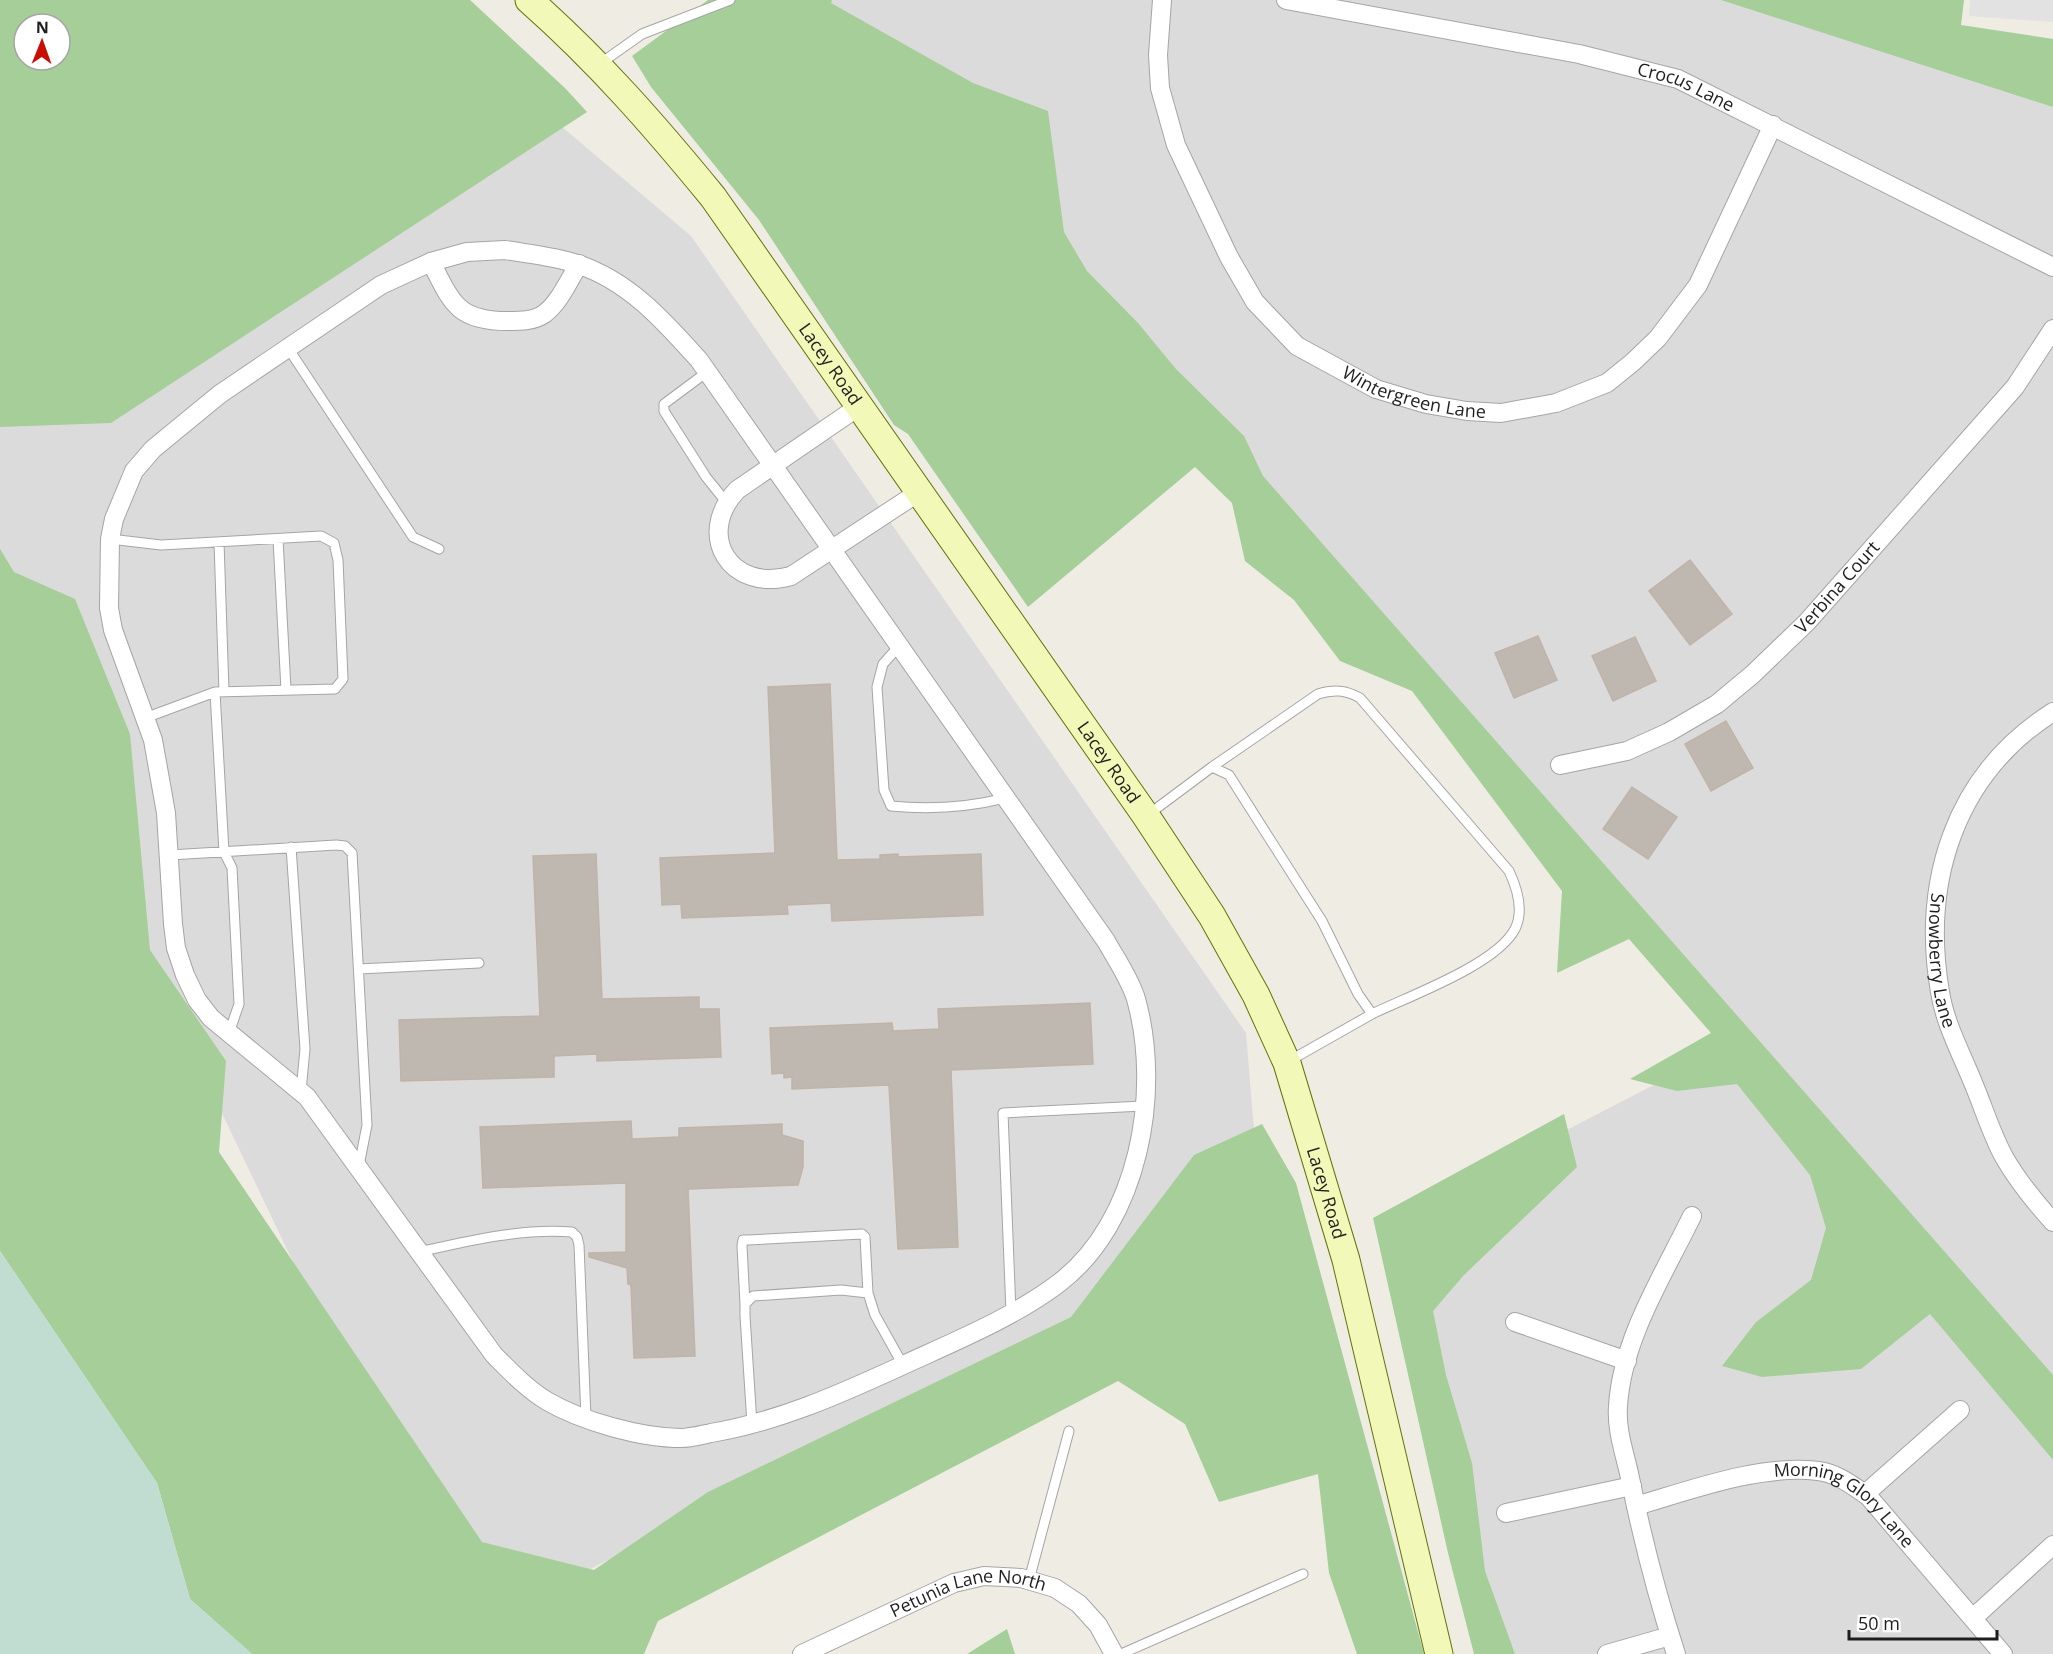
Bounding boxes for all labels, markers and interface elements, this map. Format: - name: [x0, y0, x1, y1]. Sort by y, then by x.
- north arrow: [12, 12, 72, 72]
- text: N: [36, 16, 49, 38]
- street label: Crocus Lane: [1635, 56, 1739, 116]
- street label: Lacey Road: [794, 318, 868, 409]
- street label: Wintergreen Lane: [1338, 360, 1487, 423]
- street label: Verbina Court: [1789, 535, 1884, 638]
- street label: Lacey Road: [1072, 716, 1146, 808]
- street label: Snowberry Lane: [1924, 892, 1962, 1031]
- street label: Lacey Road: [1302, 1144, 1352, 1242]
- street label: Morning Glory Lane: [1773, 1457, 1920, 1552]
- street label: Petunia Lane North: [886, 1563, 1050, 1622]
- scale bar: [1849, 1603, 1998, 1641]
- text: 50 m: [1858, 1611, 1900, 1635]

